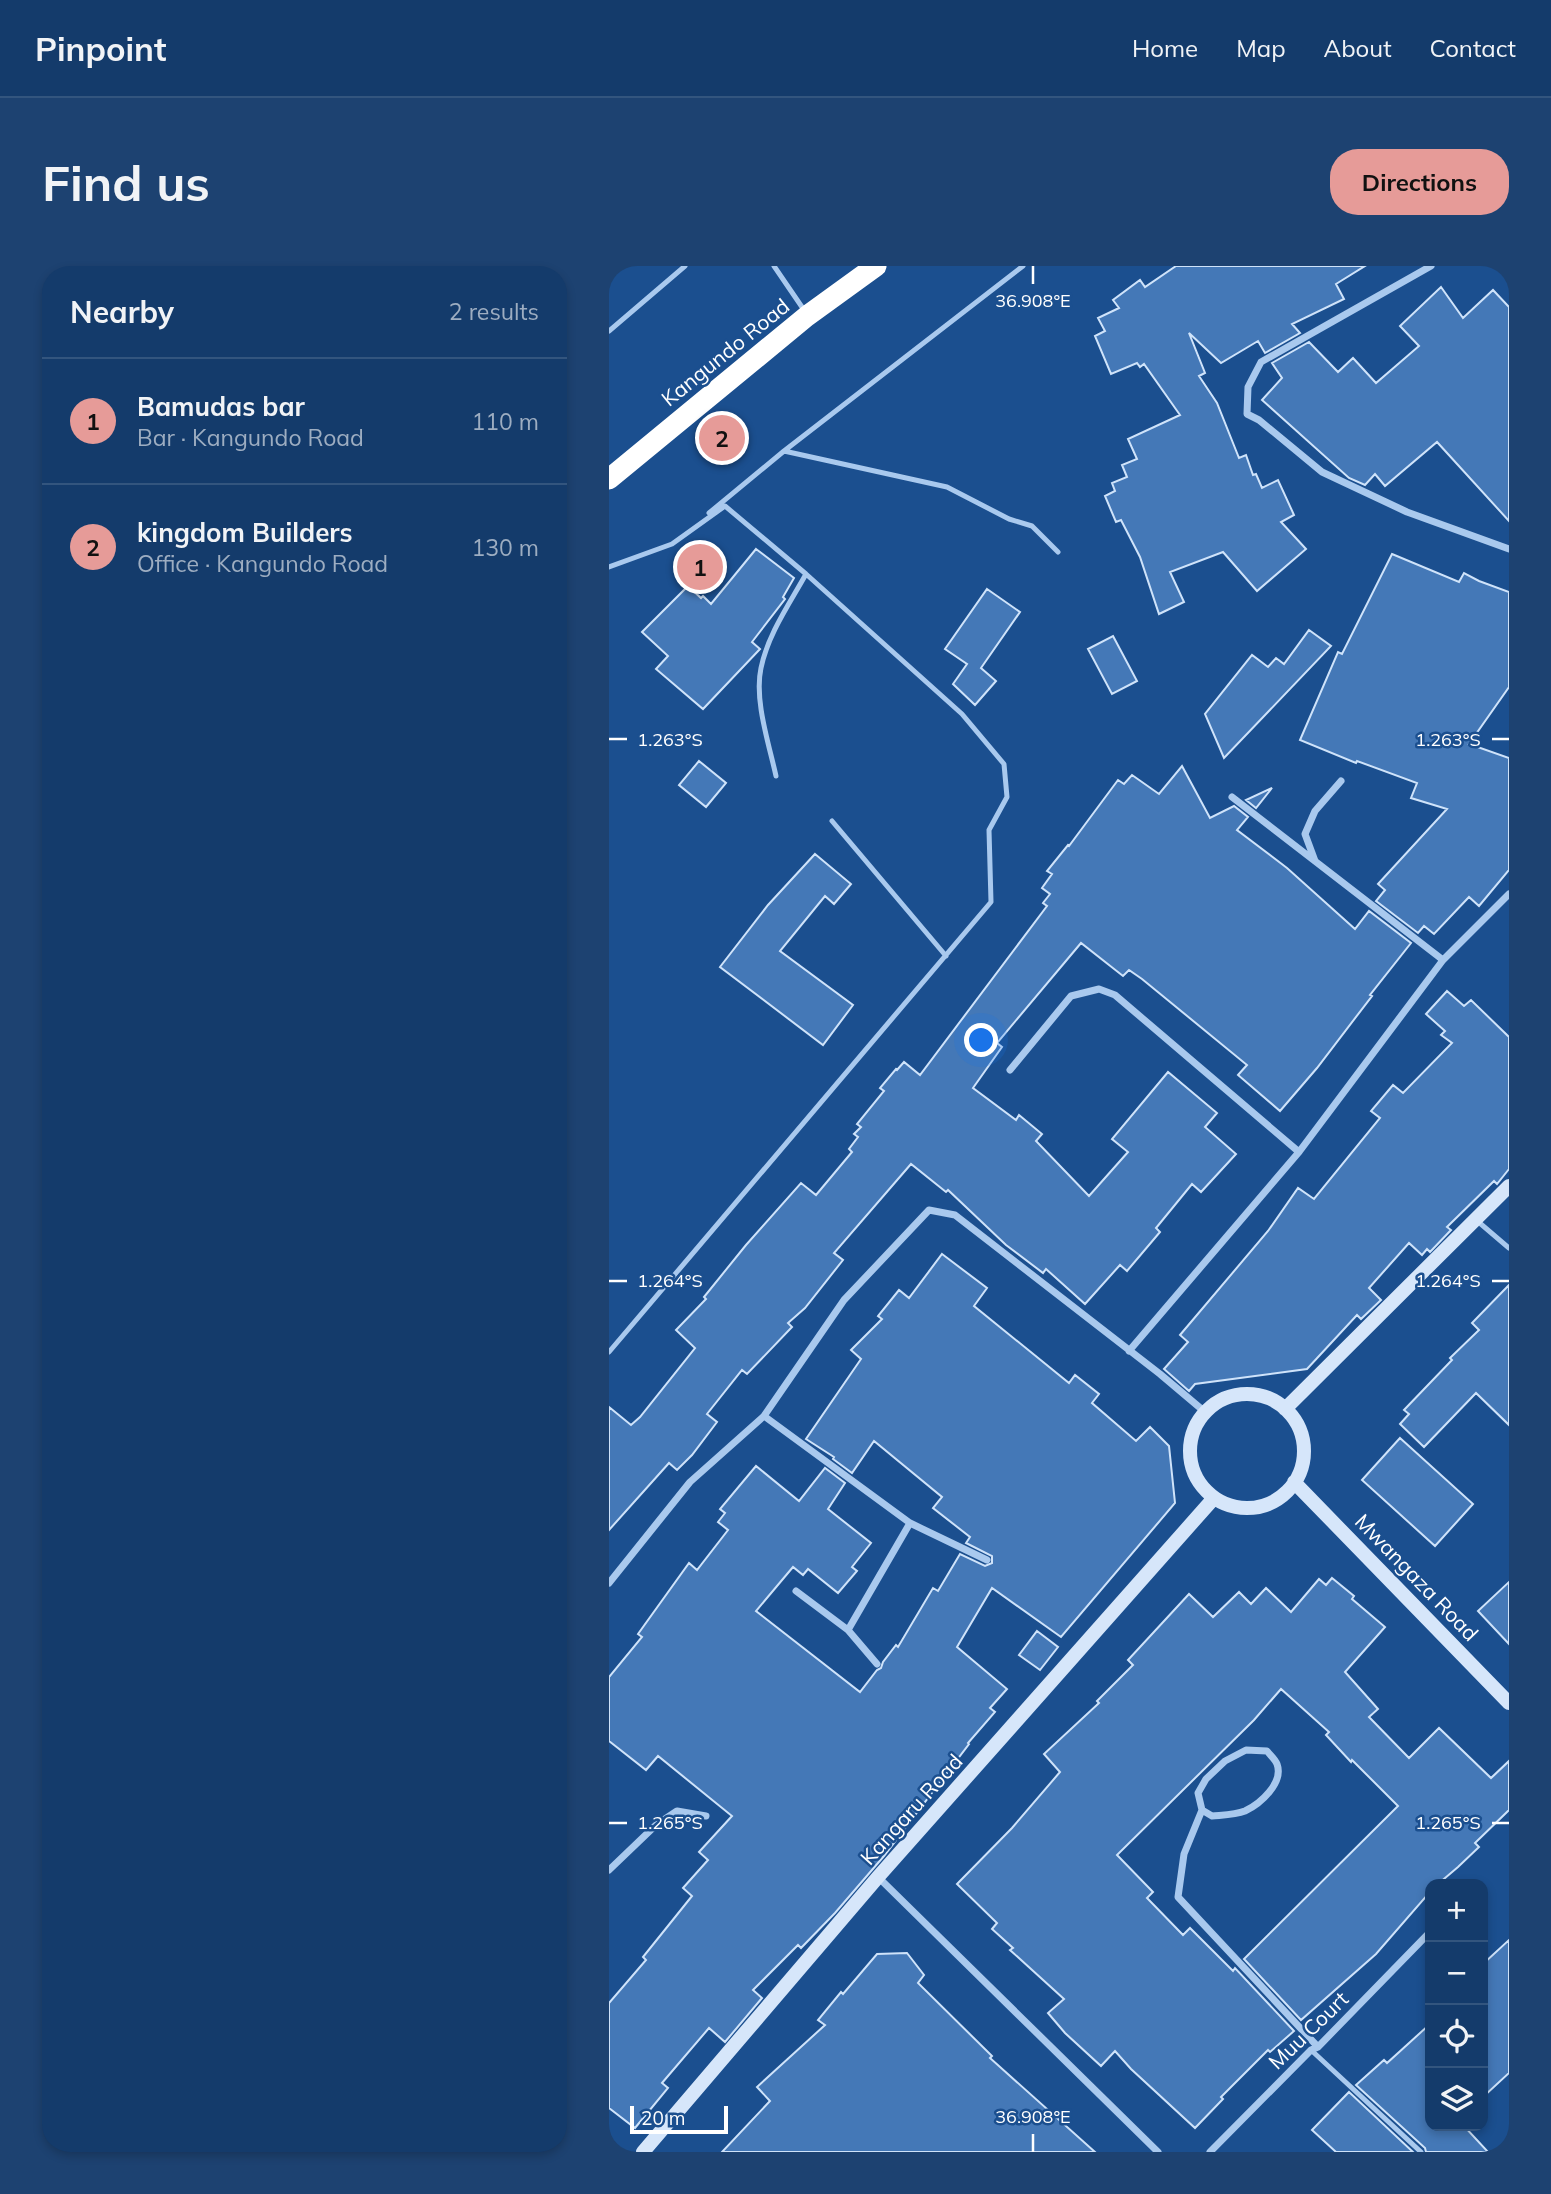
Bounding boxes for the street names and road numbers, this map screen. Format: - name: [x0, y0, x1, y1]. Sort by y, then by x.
- street label: Kangundo Road: [656, 293, 794, 411]
- street label: Mwangaza Road: [1350, 1508, 1484, 1646]
- street label: Kangaru Road: [854, 1748, 968, 1870]
- street label: Muu Court: [1263, 1986, 1353, 2074]

